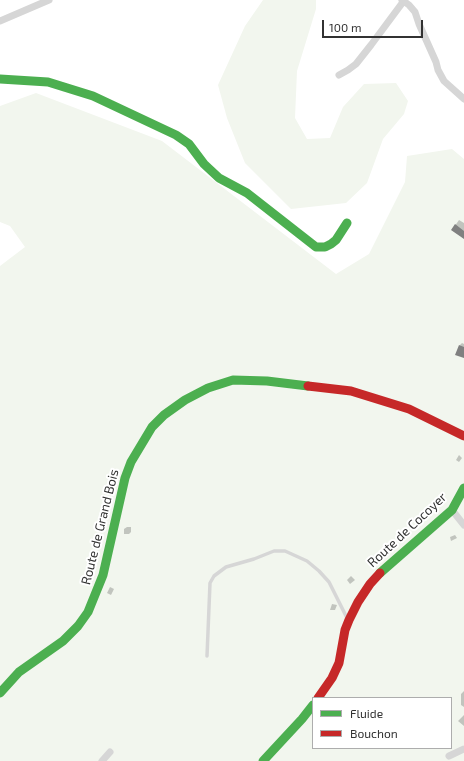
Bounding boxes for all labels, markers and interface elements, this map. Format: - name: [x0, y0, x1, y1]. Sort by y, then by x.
- scale bar: [324, 12, 425, 38]
- text: 100 m: [329, 20, 361, 34]
- street label: Route de Grand Bois: [78, 468, 122, 586]
- street label: Route de Cocoyer: [364, 489, 450, 571]
- legend: [312, 697, 452, 749]
- text: Fluide: [350, 706, 383, 720]
- text: Bouchon: [350, 726, 398, 740]

